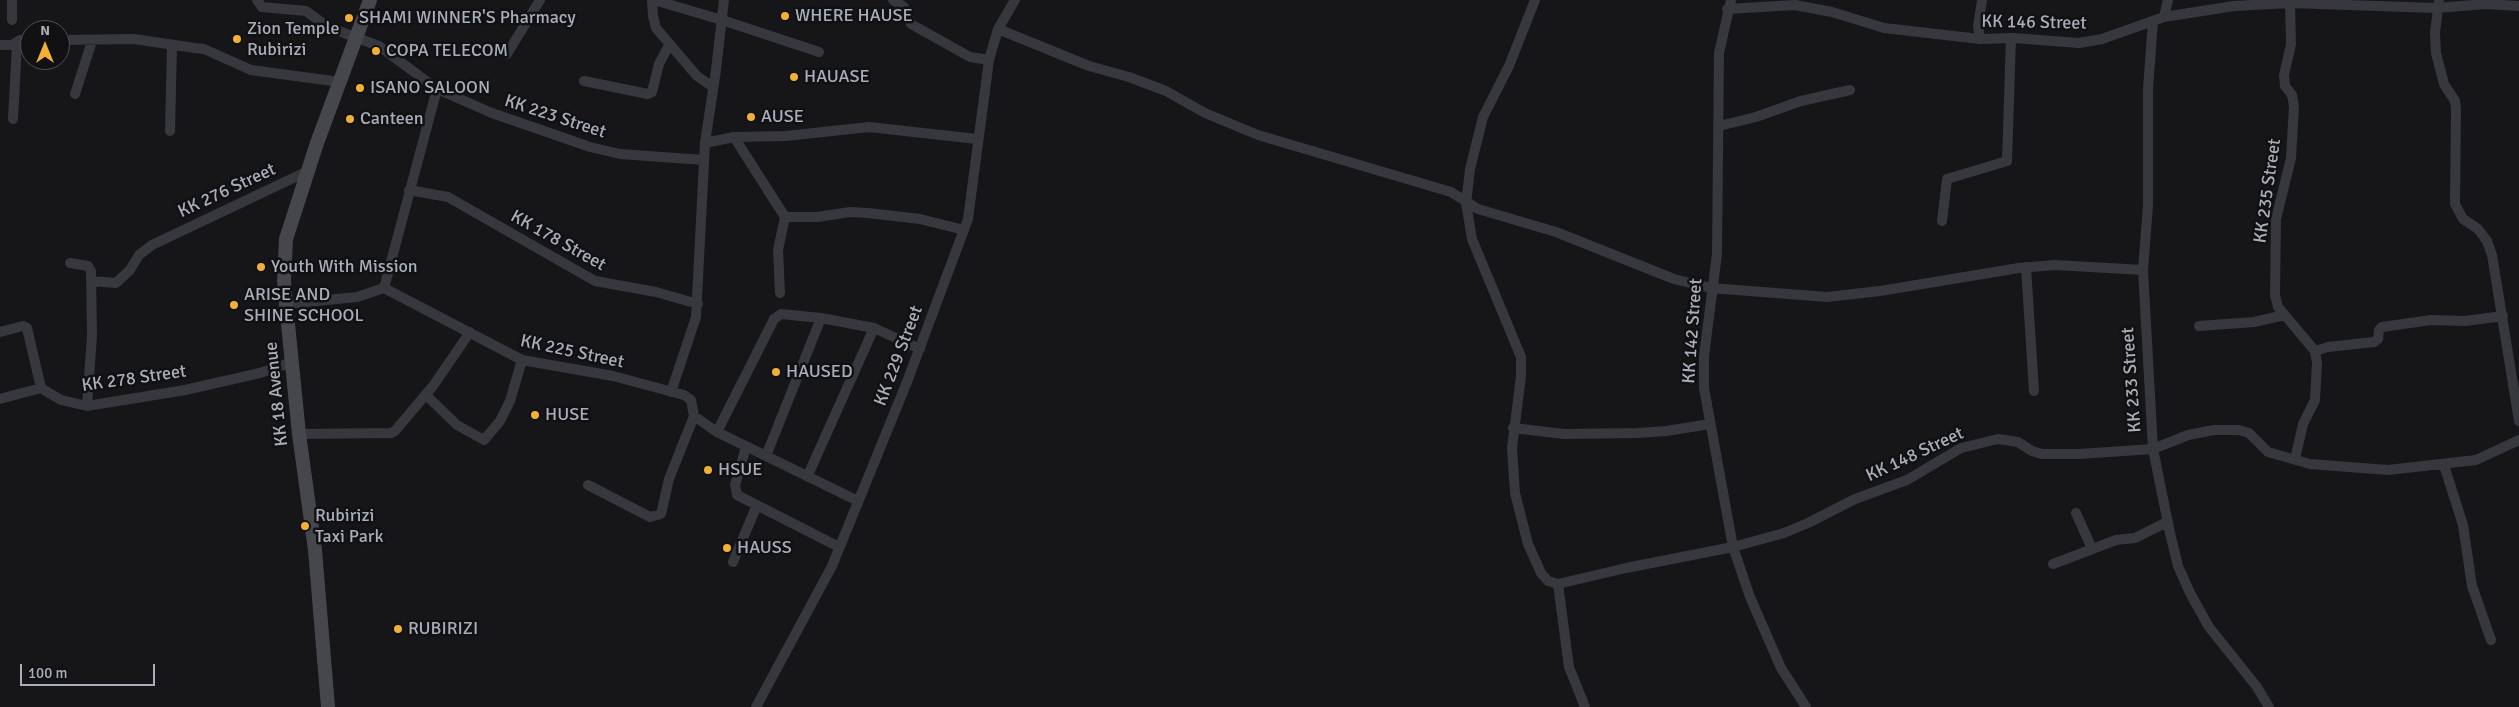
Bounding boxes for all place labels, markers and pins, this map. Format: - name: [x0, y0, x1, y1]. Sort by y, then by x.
- place label: WHERE HAUSE: [795, 5, 913, 27]
- place label: SHAMI WINNER'S Pharmacy: [359, 7, 576, 29]
- marker: WHERE HAUSE: [779, 10, 791, 22]
- marker: SHAMI WINNER'S Pharmacy: [343, 12, 355, 24]
- place label: Zion Temple Rubirizi: [247, 18, 339, 60]
- marker: Zion Temple Rubirizi: [231, 33, 243, 45]
- place label: COPA TELECOM: [386, 40, 508, 62]
- marker: COPA TELECOM: [370, 45, 382, 57]
- place label: HAUASE: [804, 66, 870, 88]
- marker: HAUASE: [788, 71, 800, 83]
- place label: ISANO SALOON: [370, 77, 490, 99]
- marker: ISANO SALOON: [354, 82, 366, 94]
- place label: AUSE: [761, 106, 804, 128]
- place label: Canteen: [360, 108, 424, 130]
- marker: AUSE: [745, 111, 757, 123]
- marker: Canteen: [344, 113, 356, 125]
- place label: Youth With Mission: [271, 256, 418, 278]
- marker: Youth With Mission: [255, 261, 267, 273]
- place label: ARISE AND SHINE SCHOOL: [244, 284, 364, 326]
- marker: ARISE AND SHINE SCHOOL: [228, 299, 240, 311]
- place label: HAUSED: [786, 361, 853, 383]
- marker: HAUSED: [770, 366, 782, 378]
- place label: HUSE: [545, 404, 589, 426]
- marker: HUSE: [529, 409, 541, 421]
- place label: HSUE: [718, 459, 762, 481]
- marker: HSUE: [702, 464, 714, 476]
- place label: Rubirizi Taxi Park: [315, 505, 383, 548]
- marker: Rubirizi Taxi Park: [299, 520, 311, 532]
- place label: HAUSS: [737, 537, 792, 559]
- marker: HAUSS: [721, 542, 733, 554]
- place label: RUBIRIZI: [408, 618, 478, 640]
- marker: RUBIRIZI: [392, 623, 404, 635]

